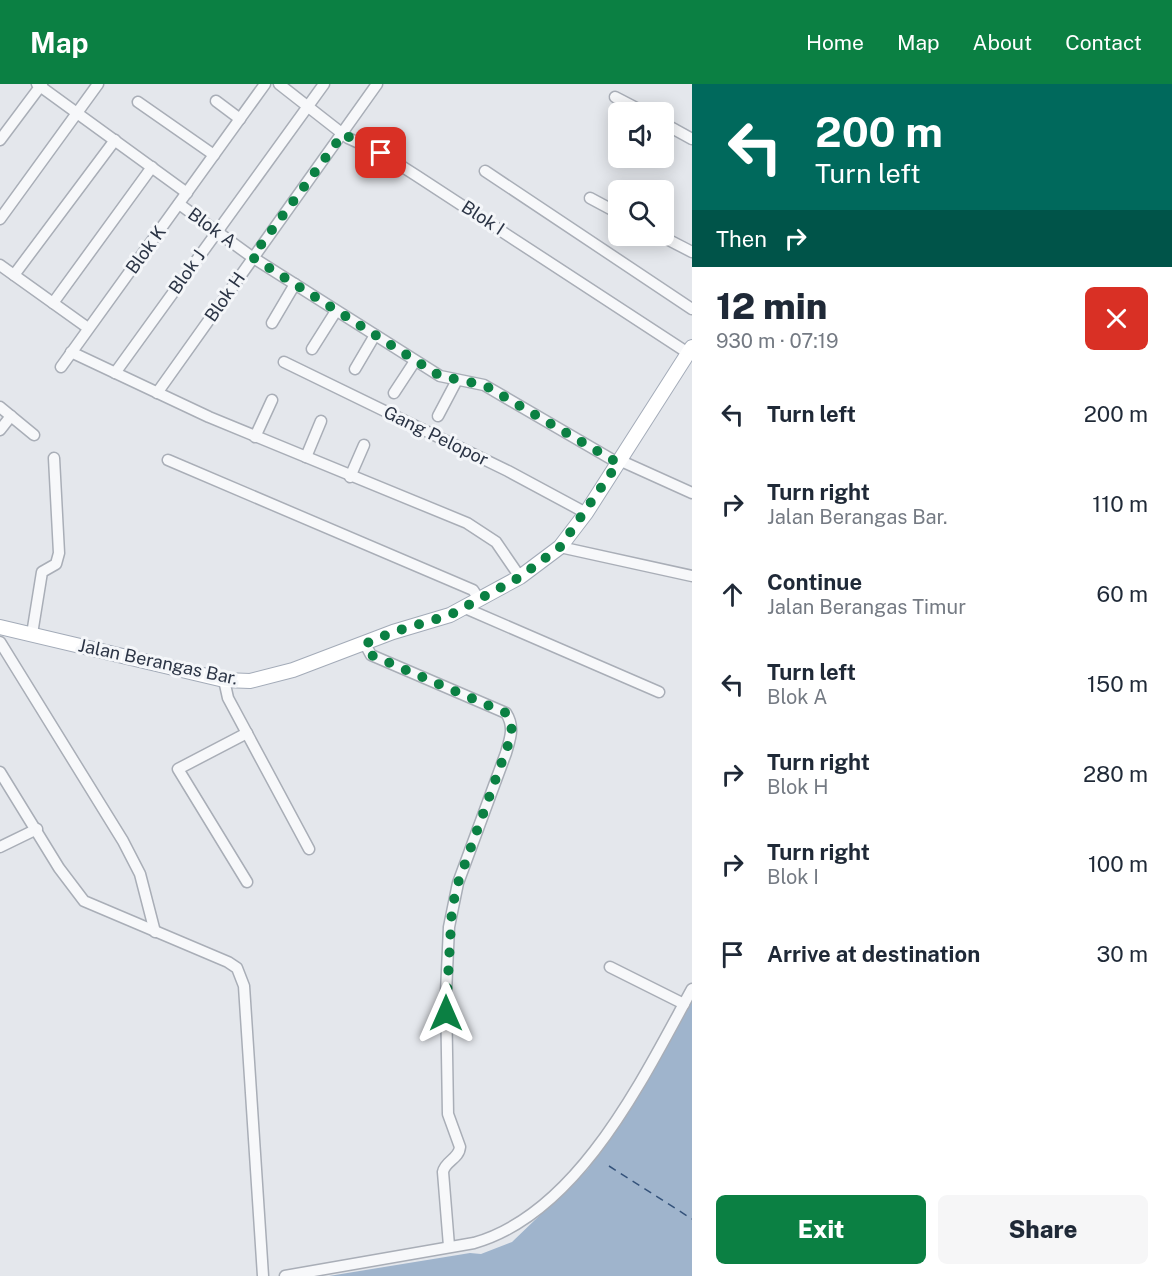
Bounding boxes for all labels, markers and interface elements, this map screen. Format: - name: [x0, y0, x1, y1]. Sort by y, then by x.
- text: Map: [30, 26, 89, 59]
- text: Home: [806, 30, 864, 55]
- text: Map: [897, 30, 940, 55]
- text: About: [973, 30, 1032, 55]
- text: Contact: [1065, 30, 1142, 55]
- map controls: [608, 102, 674, 246]
- button: sound: [608, 102, 674, 168]
- text: 200 m: [815, 107, 943, 156]
- icon: left: [716, 108, 794, 186]
- pin: [355, 127, 406, 178]
- icon: arrive: [364, 136, 397, 169]
- text: Turn left: [815, 157, 921, 189]
- button: search: [608, 180, 674, 246]
- street label: Blok I: [458, 196, 509, 239]
- street label: Blok A: [184, 203, 241, 252]
- street label: Blok K: [121, 222, 170, 278]
- icon: right: [779, 222, 812, 255]
- text: Then: [716, 226, 767, 252]
- street label: Blok J: [164, 246, 209, 298]
- street label: Blok H: [200, 268, 249, 325]
- text: 12 min: [716, 285, 827, 327]
- button: close: [1085, 287, 1148, 350]
- text: 930 m · 07:19: [716, 329, 838, 353]
- icon: left: [716, 398, 749, 431]
- street label: Gang Pelopor: [381, 401, 492, 470]
- text: Turn left: [767, 401, 856, 427]
- text: 200 m: [1084, 401, 1148, 427]
- text: Turn right: [767, 479, 870, 505]
- icon: right: [716, 488, 749, 521]
- text: 110 m: [1092, 491, 1148, 517]
- text: Jalan Berangas Bar.: [767, 505, 947, 529]
- text: Continue: [767, 569, 862, 595]
- icon: ahead: [716, 578, 749, 611]
- text: 60 m: [1097, 581, 1148, 607]
- text: Jalan Berangas Timur: [767, 595, 966, 619]
- street label: Jalan Berangas Bar.: [76, 634, 240, 689]
- text: Turn left: [767, 659, 856, 685]
- icon: left: [716, 668, 749, 701]
- text: 150 m: [1087, 671, 1148, 697]
- text: Blok A: [767, 685, 828, 709]
- text: Turn right: [767, 749, 870, 775]
- icon: right: [716, 758, 749, 791]
- text: 280 m: [1083, 761, 1148, 787]
- text: Blok H: [767, 775, 829, 799]
- text: Turn right: [767, 839, 870, 865]
- icon: right: [716, 848, 749, 881]
- text: 100 m: [1088, 851, 1148, 877]
- text: Blok I: [767, 865, 819, 889]
- icon: arrive: [716, 938, 749, 971]
- text: Arrive at destination: [767, 941, 980, 967]
- text: 30 m: [1096, 941, 1148, 967]
- position arrow: [414, 981, 478, 1045]
- button: Exit: [716, 1195, 926, 1264]
- button: Share: [938, 1195, 1148, 1264]

